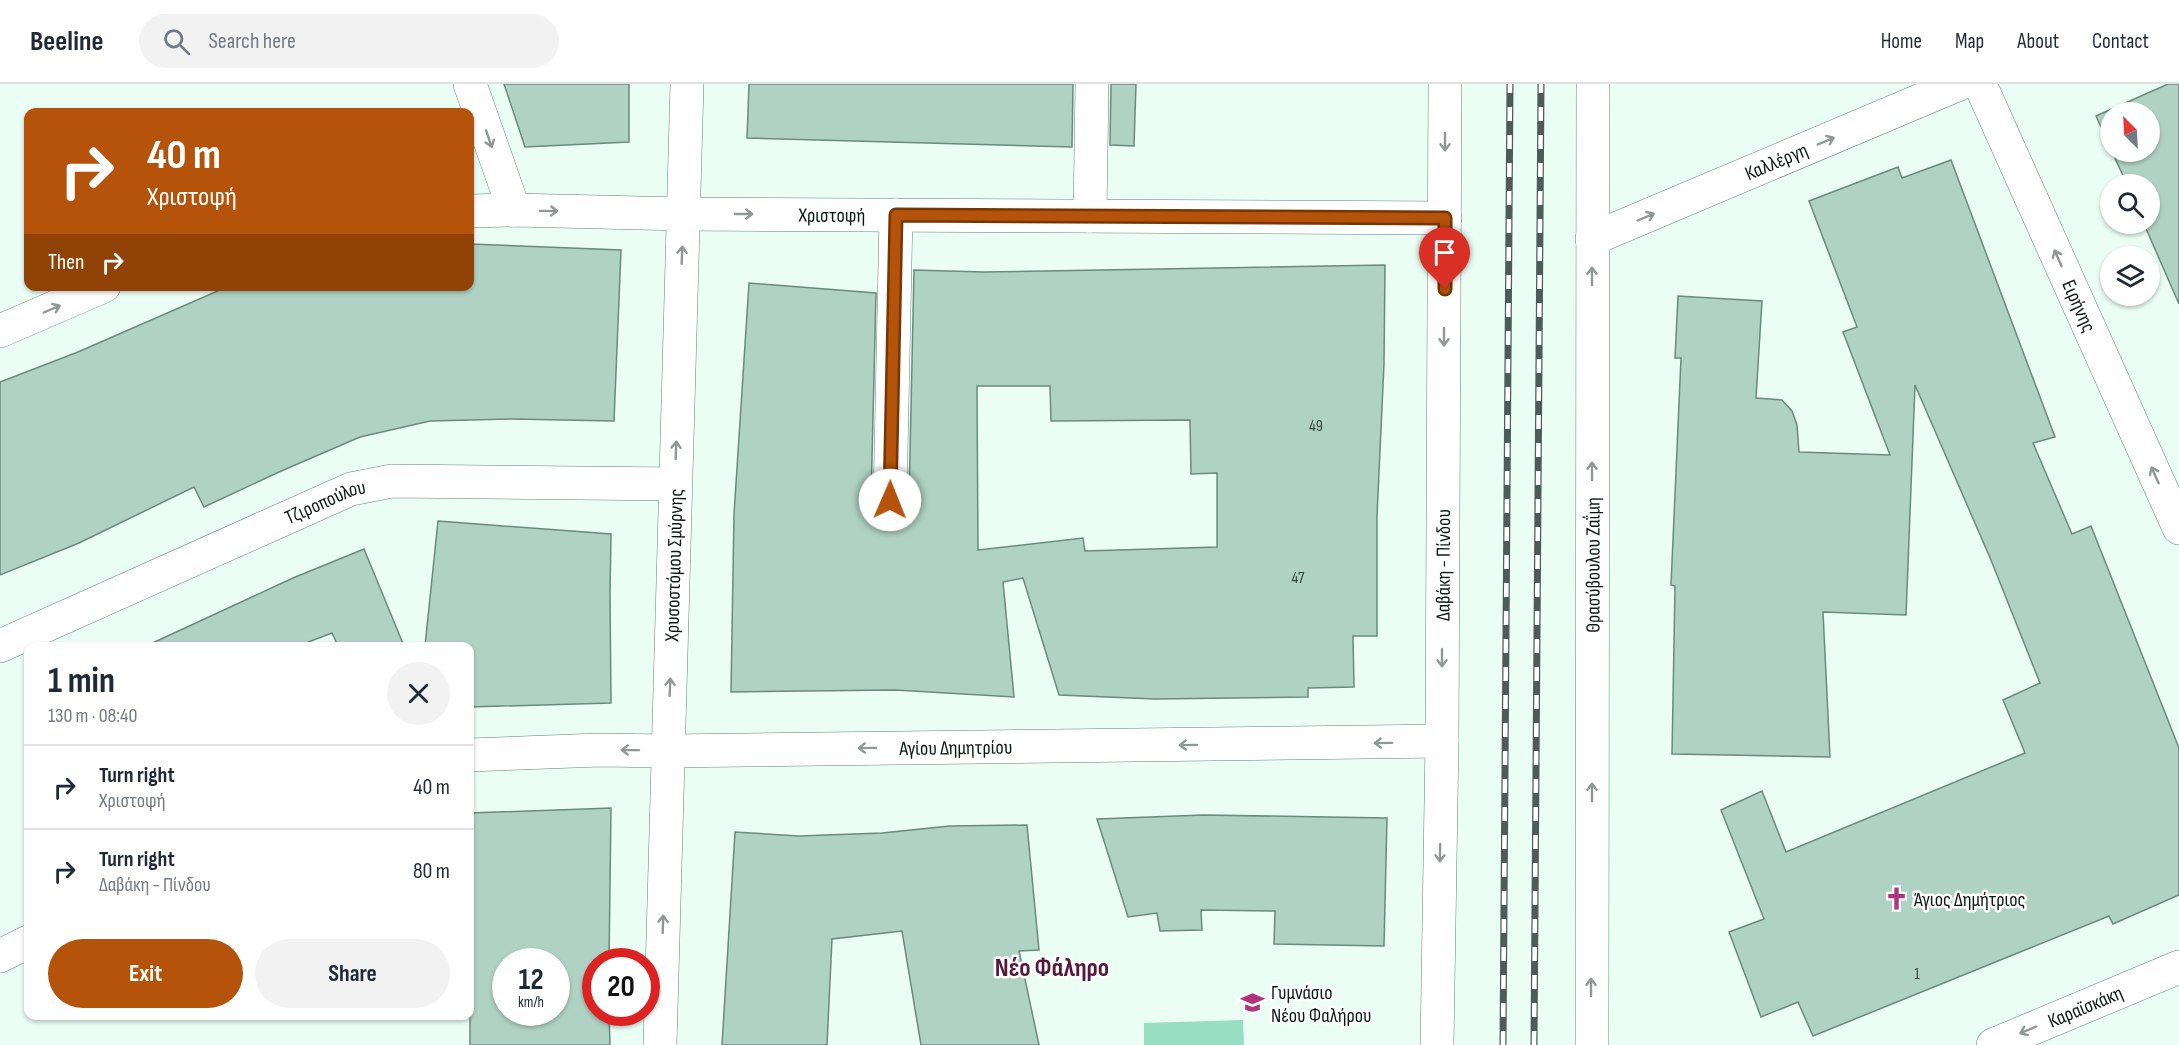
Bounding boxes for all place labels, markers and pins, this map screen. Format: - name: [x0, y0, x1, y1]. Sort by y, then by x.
- pin: [1419, 227, 1470, 289]
- church icon: Άγιος Δημήτριος: [1883, 886, 1909, 912]
- place label: Άγιος Δημήτριος: [1914, 888, 2026, 912]
- place label: Γυμνάσιο Νέου Φαλήρου: [1271, 981, 1372, 1028]
- school or university icon: Γυμνάσιο Νέου Φαλήρου: [1240, 990, 1266, 1016]

